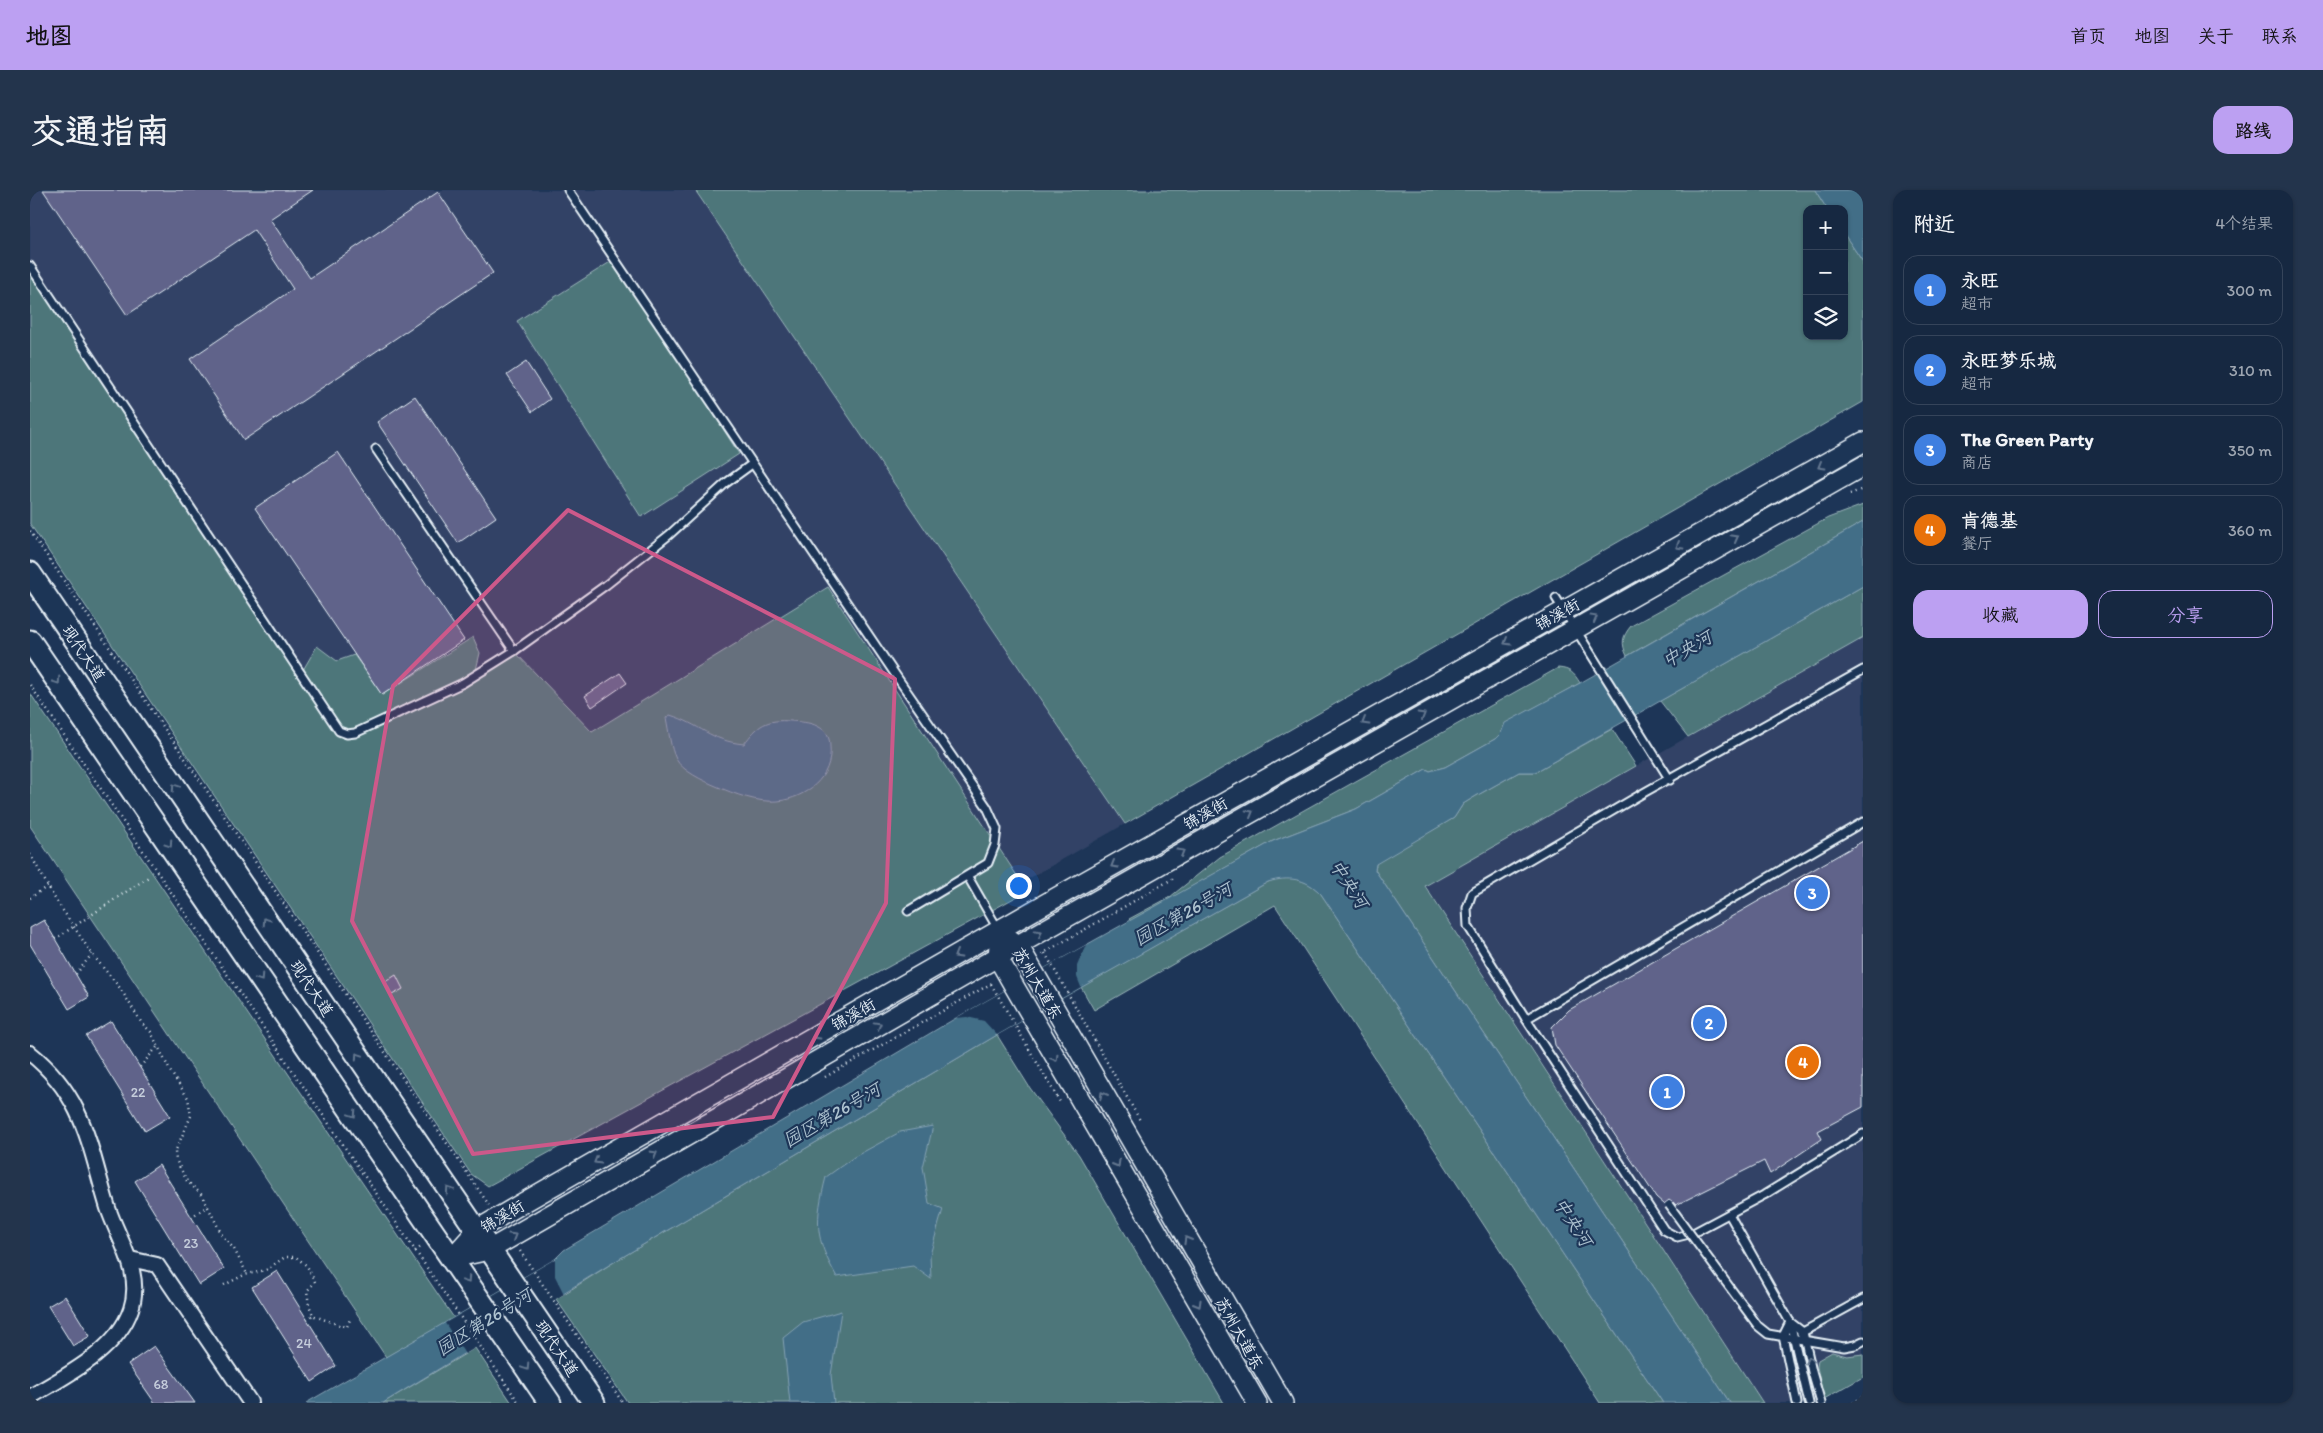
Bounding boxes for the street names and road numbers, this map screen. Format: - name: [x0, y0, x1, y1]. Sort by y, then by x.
- street label: 锦溪街: [1532, 594, 1583, 634]
- street label: 现代大道: [58, 621, 109, 685]
- street label: 锦溪街: [1180, 793, 1231, 834]
- street label: 苏州大道东: [1009, 944, 1066, 1022]
- street label: 现代大道: [286, 956, 337, 1020]
- street label: 锦溪街: [828, 994, 879, 1035]
- street label: 锦溪街: [477, 1196, 528, 1237]
- street label: 苏州大道东: [1211, 1294, 1268, 1373]
- street label: 现代大道: [531, 1316, 582, 1380]

